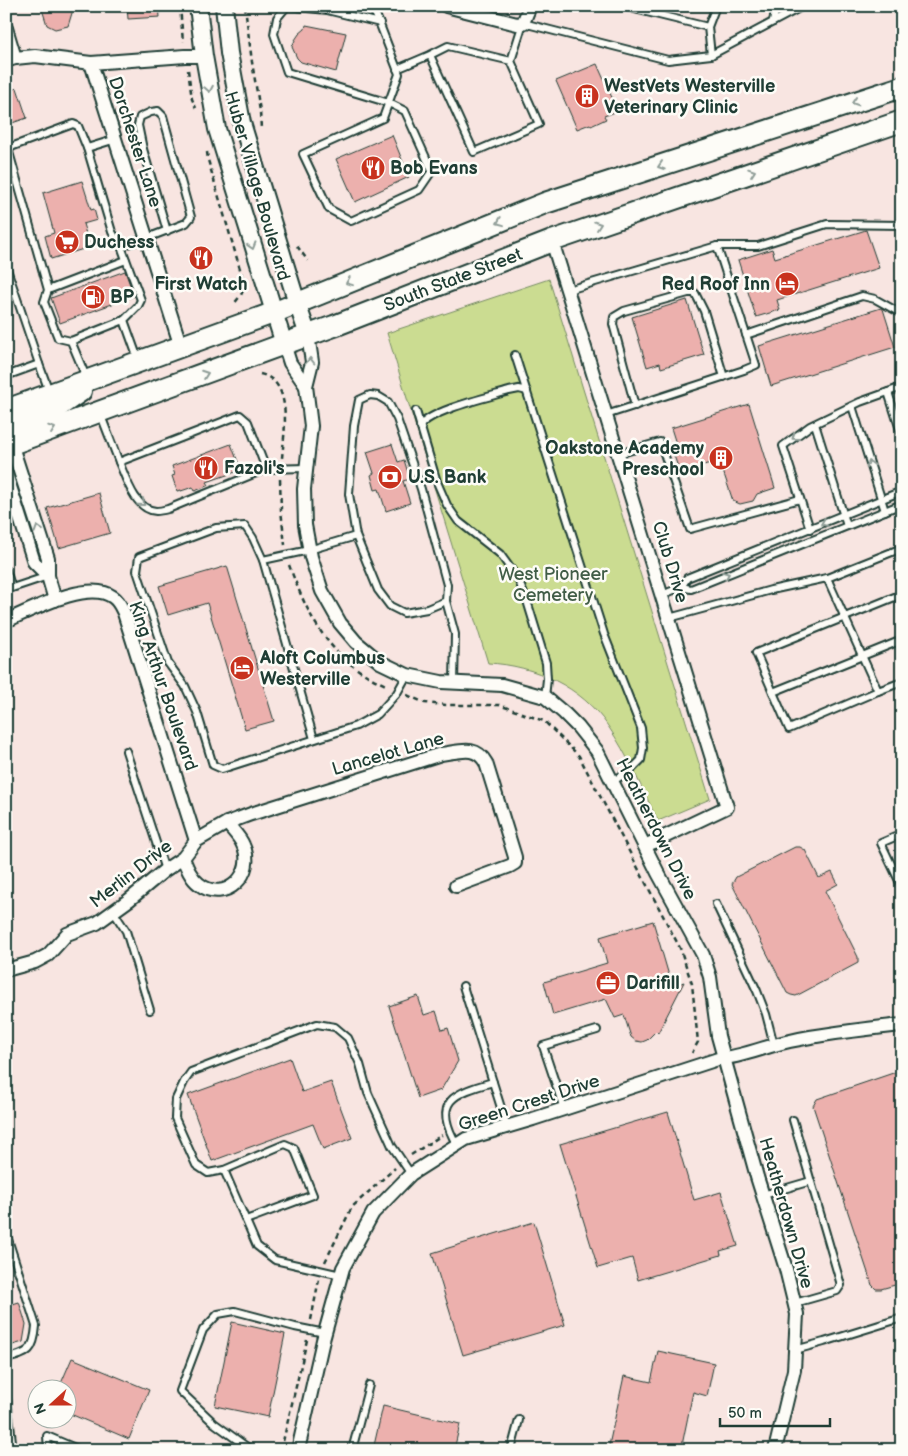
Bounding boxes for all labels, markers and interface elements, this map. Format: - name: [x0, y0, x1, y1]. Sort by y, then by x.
- street label: Dorchester Lane: [104, 74, 166, 210]
- place label: WestVets Westerville Veterinary Clinic: [604, 76, 775, 118]
- building icon: WestVets Westerville Veterinary Clinic: [574, 83, 600, 109]
- one-way arrow: [203, 86, 214, 94]
- street label: Huber Village Boulevard: [220, 89, 294, 283]
- one-way arrow: [852, 97, 860, 107]
- restaurant icon: Bob Evans: [360, 155, 386, 181]
- place label: Bob Evans: [390, 158, 478, 179]
- one-way arrow: [657, 160, 666, 170]
- one-way arrow: [747, 168, 756, 178]
- one-way arrow: [496, 215, 505, 226]
- one-way arrow: [594, 221, 602, 231]
- supermarket icon: Duchess: [54, 229, 80, 255]
- place label: Duchess: [84, 232, 155, 253]
- one-way arrow: [247, 241, 257, 249]
- street label: South State Street: [381, 244, 526, 316]
- restaurant icon: First Watch: [188, 245, 214, 271]
- hotel icon: Red Roof Inn: [774, 271, 800, 297]
- place label: First Watch: [154, 274, 248, 295]
- place label: Red Roof Inn: [661, 274, 770, 295]
- one-way arrow: [346, 276, 354, 286]
- fuel station icon: BP: [80, 284, 106, 310]
- place label: BP: [110, 287, 135, 308]
- one-way arrow: [305, 356, 316, 364]
- one-way arrow: [200, 369, 209, 380]
- one-way arrow: [47, 425, 56, 435]
- one-way arrow: [792, 432, 801, 440]
- place label: Oakstone Academy Preschool: [545, 438, 705, 480]
- building icon: Oakstone Academy Preschool: [708, 445, 734, 471]
- restaurant icon: Fazoli's: [193, 455, 219, 481]
- place label: Fazoli's: [224, 458, 285, 479]
- one-way arrow: [866, 461, 876, 469]
- bank icon: U.S. Bank: [377, 464, 403, 490]
- place label: U.S. Bank: [408, 467, 487, 488]
- one-way arrow: [137, 498, 146, 507]
- one-way arrow: [820, 516, 829, 527]
- street label: Club Drive: [648, 519, 692, 606]
- one-way arrow: [34, 525, 44, 533]
- park label: West Pioneer Cemetery: [498, 564, 608, 606]
- one-way arrow: [721, 571, 730, 581]
- street label: King Arthur Boulevard: [124, 599, 202, 773]
- place label: Aloft Columbus Westerville: [259, 648, 385, 690]
- hotel icon: Aloft Columbus Westerville: [229, 655, 255, 681]
- street label: Lancelot Lane: [330, 728, 447, 780]
- street label: Heatherdown Drive: [611, 755, 701, 904]
- street label: Merlin Drive: [86, 835, 176, 913]
- office icon: Darifill: [595, 970, 621, 996]
- place label: Darifill: [626, 973, 680, 994]
- street label: Green Crest Drive: [456, 1070, 603, 1136]
- street label: Heatherdown Drive: [754, 1135, 818, 1291]
- north arrow: [28, 1378, 78, 1428]
- scale bar: [720, 1396, 830, 1428]
- text: N: [31, 1401, 50, 1416]
- text: 50 m: [728, 1404, 762, 1423]

